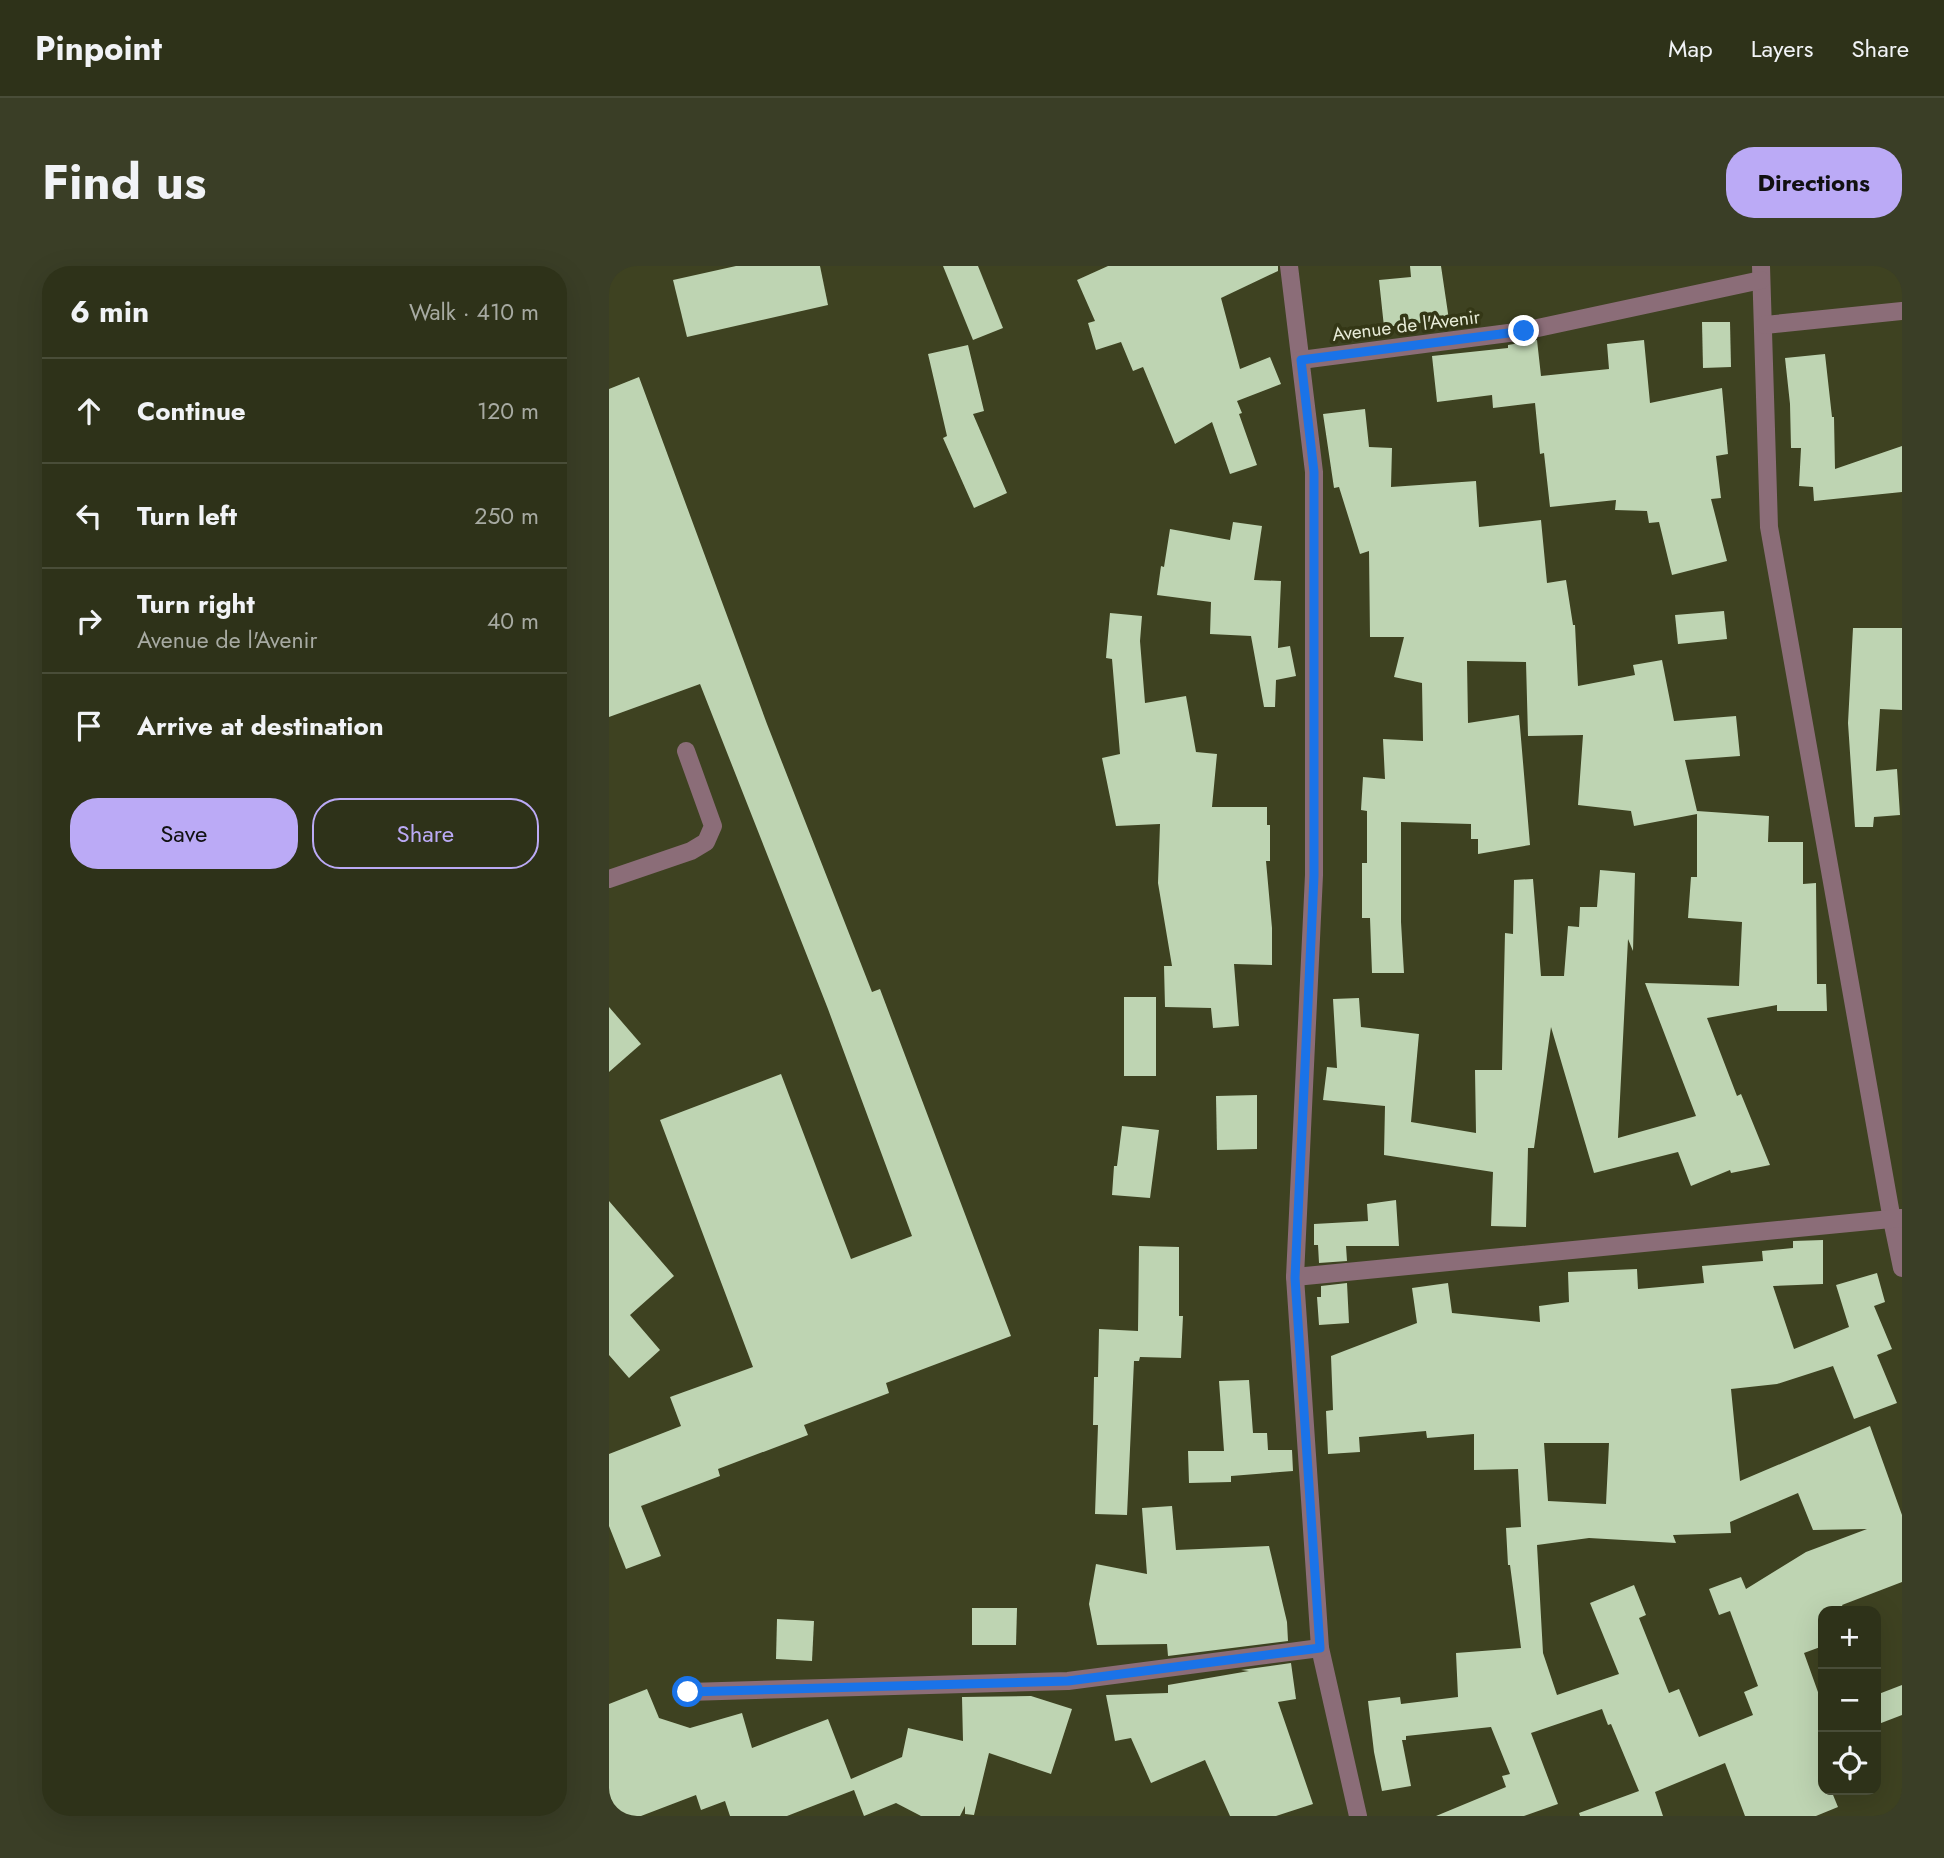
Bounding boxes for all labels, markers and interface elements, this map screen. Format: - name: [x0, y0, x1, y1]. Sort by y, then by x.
- text: Pinpoint: [35, 25, 162, 72]
- text: Map: [1668, 31, 1713, 66]
- text: Layers: [1751, 31, 1813, 66]
- text: Share: [1851, 31, 1909, 66]
- text: Find us: [42, 147, 206, 217]
- button: Directions: [1726, 147, 1902, 218]
- text: 6 min: [70, 290, 149, 333]
- text: Walk · 410 m: [409, 295, 539, 329]
- street label: Avenue de l'Avenir: [1330, 303, 1482, 348]
- route end: [1508, 315, 1539, 346]
- icon: ahead: [70, 392, 108, 430]
- text: Continue: [137, 392, 246, 430]
- text: 120 m: [477, 394, 539, 428]
- icon: left: [70, 497, 108, 535]
- text: Turn left: [137, 497, 237, 535]
- text: 250 m: [474, 499, 539, 533]
- text: Turn right: [137, 585, 255, 623]
- icon: right: [70, 602, 108, 640]
- text: 40 m: [487, 604, 539, 638]
- text: Avenue de l'Avenir: [137, 623, 317, 657]
- icon: arrive: [70, 707, 108, 745]
- text: Arrive at destination: [137, 707, 384, 745]
- button: Save: [70, 798, 298, 869]
- button: Share: [312, 798, 539, 869]
- map controls: [1818, 1606, 1881, 1795]
- button: +: [1818, 1606, 1881, 1669]
- button: −: [1818, 1669, 1881, 1732]
- route start: [672, 1676, 703, 1707]
- button: locate: [1818, 1732, 1881, 1795]

